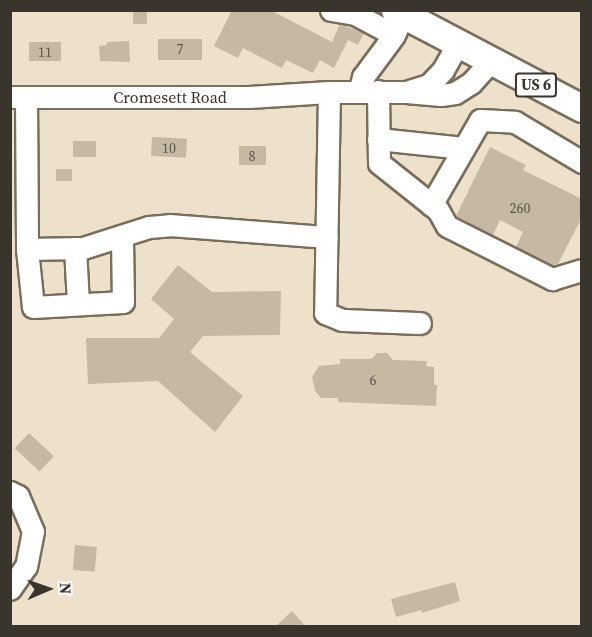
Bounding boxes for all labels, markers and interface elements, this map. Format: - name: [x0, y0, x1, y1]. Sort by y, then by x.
- house number: 7: [177, 41, 183, 57]
- house number: 11: [38, 44, 52, 60]
- road number: US 6: [514, 73, 558, 97]
- street label: Cromesett Road: [113, 87, 227, 107]
- house number: 10: [162, 140, 176, 156]
- house number: 8: [249, 148, 255, 164]
- house number: 260: [510, 200, 530, 216]
- house number: 6: [370, 372, 376, 388]
- north arrow: [18, 559, 78, 619]
- text: N: [55, 582, 77, 595]

